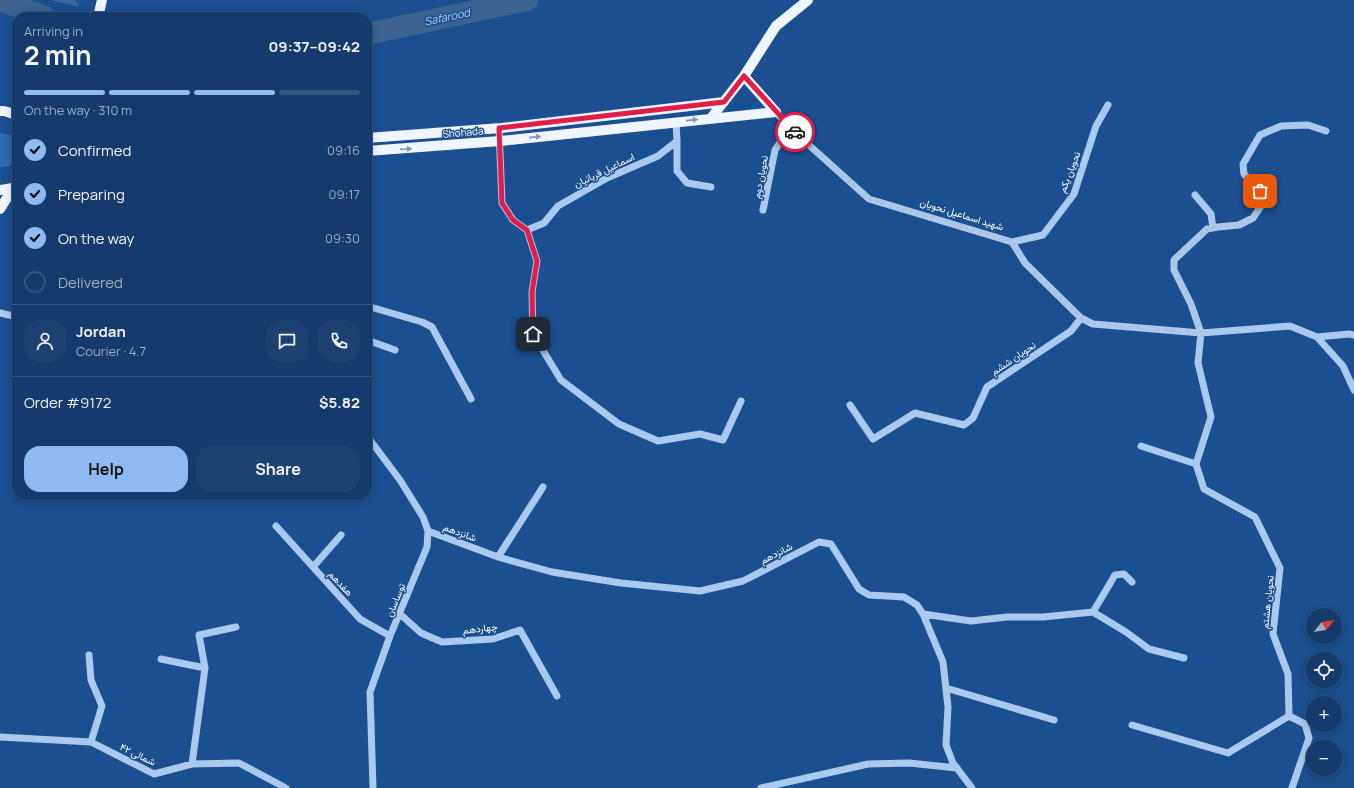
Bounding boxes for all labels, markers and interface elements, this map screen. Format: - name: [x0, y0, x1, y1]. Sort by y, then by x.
- water label: Safarood: [423, 4, 472, 29]
- text: Arriving in: [24, 22, 83, 40]
- text: 09:37–09:42: [269, 36, 360, 57]
- text: 2 min: [24, 37, 92, 73]
- text: On the way · 310 m: [24, 101, 132, 119]
- courier: [775, 112, 815, 152]
- one-way arrow: [686, 117, 699, 124]
- icon: car: [784, 121, 806, 143]
- street label: Shohada: [442, 123, 484, 141]
- one-way arrow: [529, 134, 541, 140]
- icon: check: [24, 139, 46, 161]
- text: Confirmed: [58, 140, 131, 161]
- text: 09:16: [327, 141, 360, 159]
- one-way arrow: [400, 145, 412, 152]
- street label: اسماعیل قربانیان: [571, 149, 637, 191]
- street label: نحویان یکم: [1055, 149, 1083, 195]
- street label: نحویان دوم: [749, 154, 771, 200]
- pin: [1243, 174, 1277, 208]
- icon: bag: [1249, 180, 1271, 202]
- icon: check: [24, 183, 46, 205]
- text: Preparing: [58, 184, 125, 205]
- text: 09:17: [329, 185, 360, 203]
- street label: شهید اسماعیل نحویان: [918, 195, 1006, 233]
- icon: check: [24, 227, 46, 249]
- text: On the way: [58, 228, 134, 249]
- text: 09:30: [325, 229, 360, 247]
- text: Delivered: [58, 272, 123, 293]
- pin: [516, 317, 550, 351]
- button: person: [24, 320, 66, 362]
- button: chat: [266, 320, 308, 362]
- button: phone: [318, 320, 360, 362]
- text: Jordan: [76, 321, 126, 342]
- icon: home: [522, 323, 544, 345]
- street label: نحویان ششم: [988, 338, 1038, 378]
- text: Courier · 4.7: [76, 342, 146, 360]
- text: Order #9172: [24, 392, 111, 413]
- text: $5.82: [319, 392, 360, 413]
- button: Help: [24, 446, 188, 492]
- button: Share: [196, 446, 360, 492]
- street label: شانزدهم: [441, 520, 479, 545]
- street label: شانزدهم: [757, 539, 795, 567]
- street label: هفدهم: [325, 567, 357, 599]
- street label: نحویان هشتم: [1257, 574, 1277, 630]
- street label: توساسان: [382, 581, 408, 619]
- north arrow: [1306, 608, 1342, 644]
- map controls: [1306, 608, 1342, 776]
- street label: چهاردهم: [462, 619, 499, 638]
- button: locate: [1306, 652, 1342, 688]
- button: +: [1306, 696, 1342, 732]
- street label: شمالی ۴۲: [118, 739, 158, 769]
- button: −: [1306, 740, 1342, 776]

